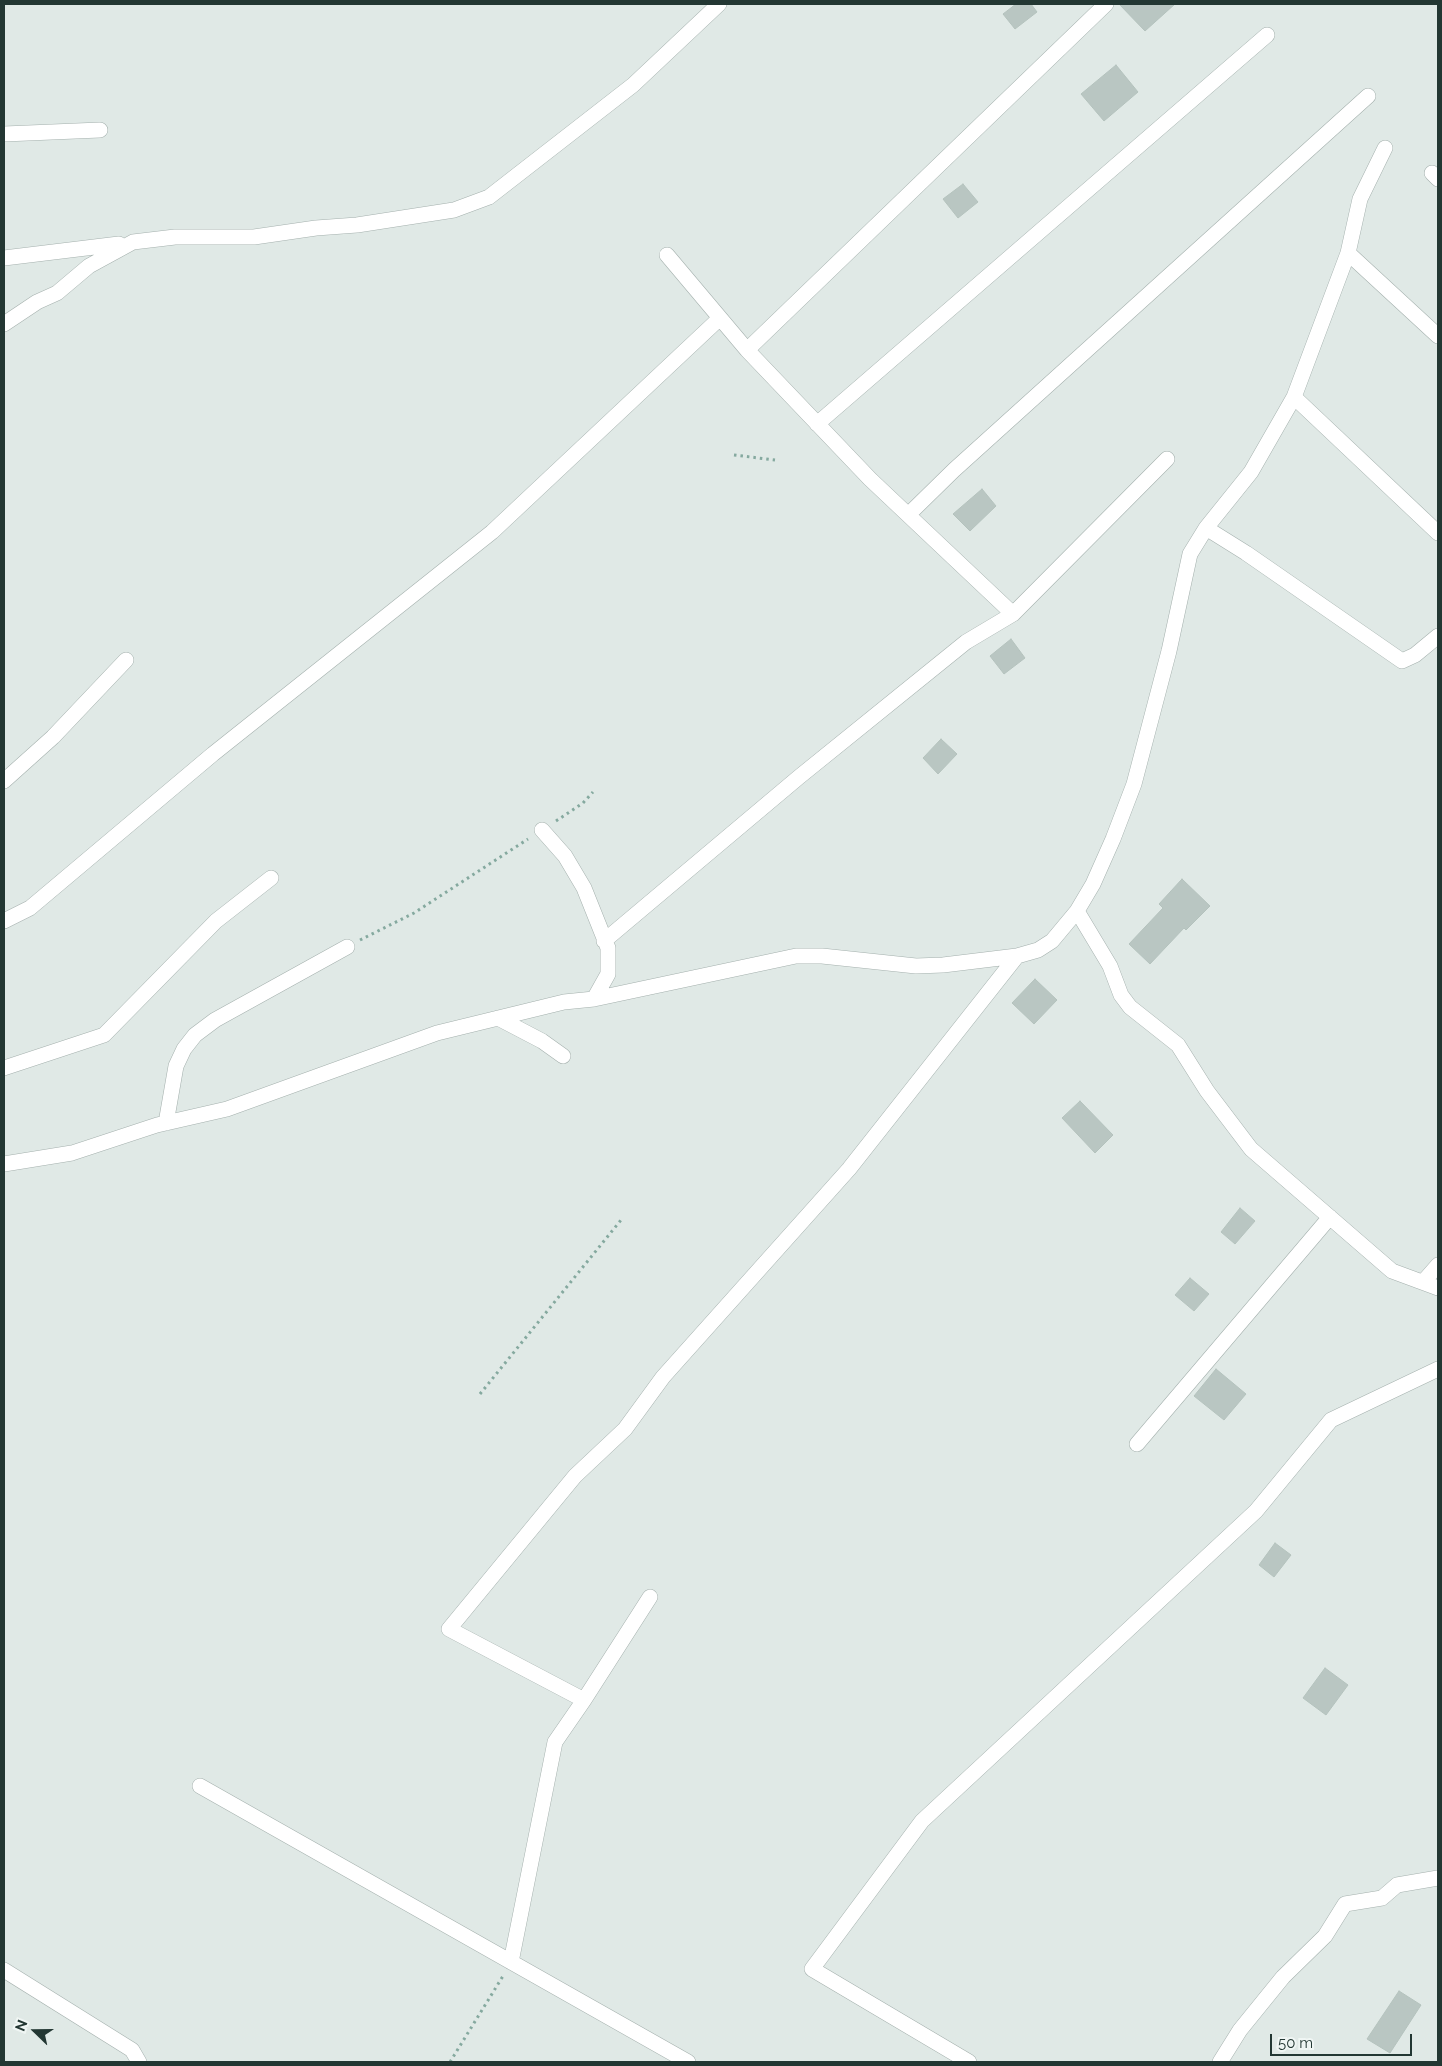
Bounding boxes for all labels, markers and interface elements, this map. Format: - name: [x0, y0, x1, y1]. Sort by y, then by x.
- north arrow: [10, 2006, 60, 2056]
- text: N: [12, 2017, 31, 2033]
- scale bar: [1272, 2024, 1414, 2056]
- text: 50 m: [1278, 2034, 1313, 2052]

